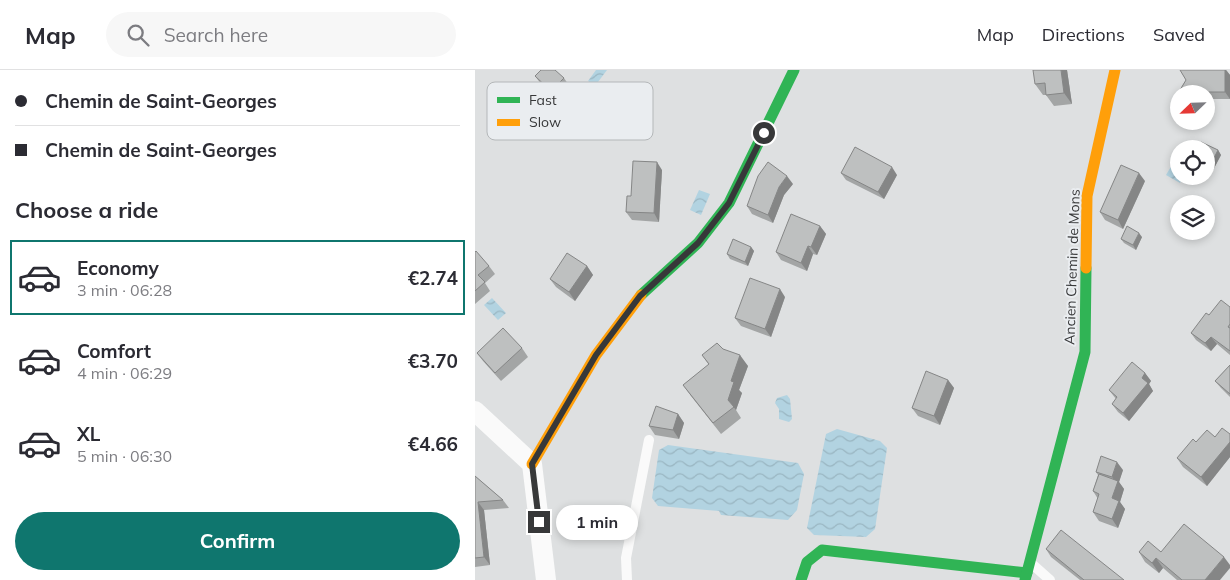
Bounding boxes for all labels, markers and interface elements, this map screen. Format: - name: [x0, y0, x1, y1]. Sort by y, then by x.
- search box: [106, 12, 456, 57]
- text: Map: [25, 20, 76, 50]
- icon: search: [124, 21, 152, 49]
- text: Search here: [164, 23, 268, 47]
- text: Map: [977, 23, 1014, 46]
- text: Directions: [1042, 23, 1125, 46]
- text: Saved: [1153, 23, 1205, 46]
- legend: [487, 82, 653, 140]
- north arrow: [1170, 85, 1215, 130]
- map controls: [1170, 85, 1215, 240]
- text: Chemin de Saint-Georges: [45, 89, 277, 113]
- text: Fast: [529, 91, 557, 109]
- text: Slow: [529, 113, 561, 131]
- route start: [753, 122, 775, 144]
- text: Chemin de Saint-Georges: [45, 138, 277, 162]
- button: locate: [1170, 140, 1215, 185]
- street label: Ancien Chemin de Mons: [1060, 189, 1084, 345]
- button: layers: [1170, 195, 1215, 240]
- text: Choose a ride: [15, 196, 158, 224]
- icon: car: [17, 255, 62, 300]
- text: Economy: [77, 256, 159, 280]
- text: €2.74: [408, 266, 458, 290]
- text: 3 min · 06:28: [77, 280, 172, 300]
- icon: car: [17, 338, 62, 383]
- text: Comfort: [77, 339, 151, 363]
- text: €3.70: [408, 349, 458, 373]
- text: 4 min · 06:29: [77, 363, 172, 383]
- icon: car: [17, 421, 62, 466]
- text: XL: [77, 422, 100, 446]
- text: €4.66: [408, 432, 458, 456]
- text: 5 min · 06:30: [77, 446, 172, 466]
- callout: 1 min: [557, 504, 639, 540]
- route end: [528, 511, 550, 533]
- button: Confirm: [15, 512, 460, 570]
- text: 1 min: [576, 512, 618, 532]

